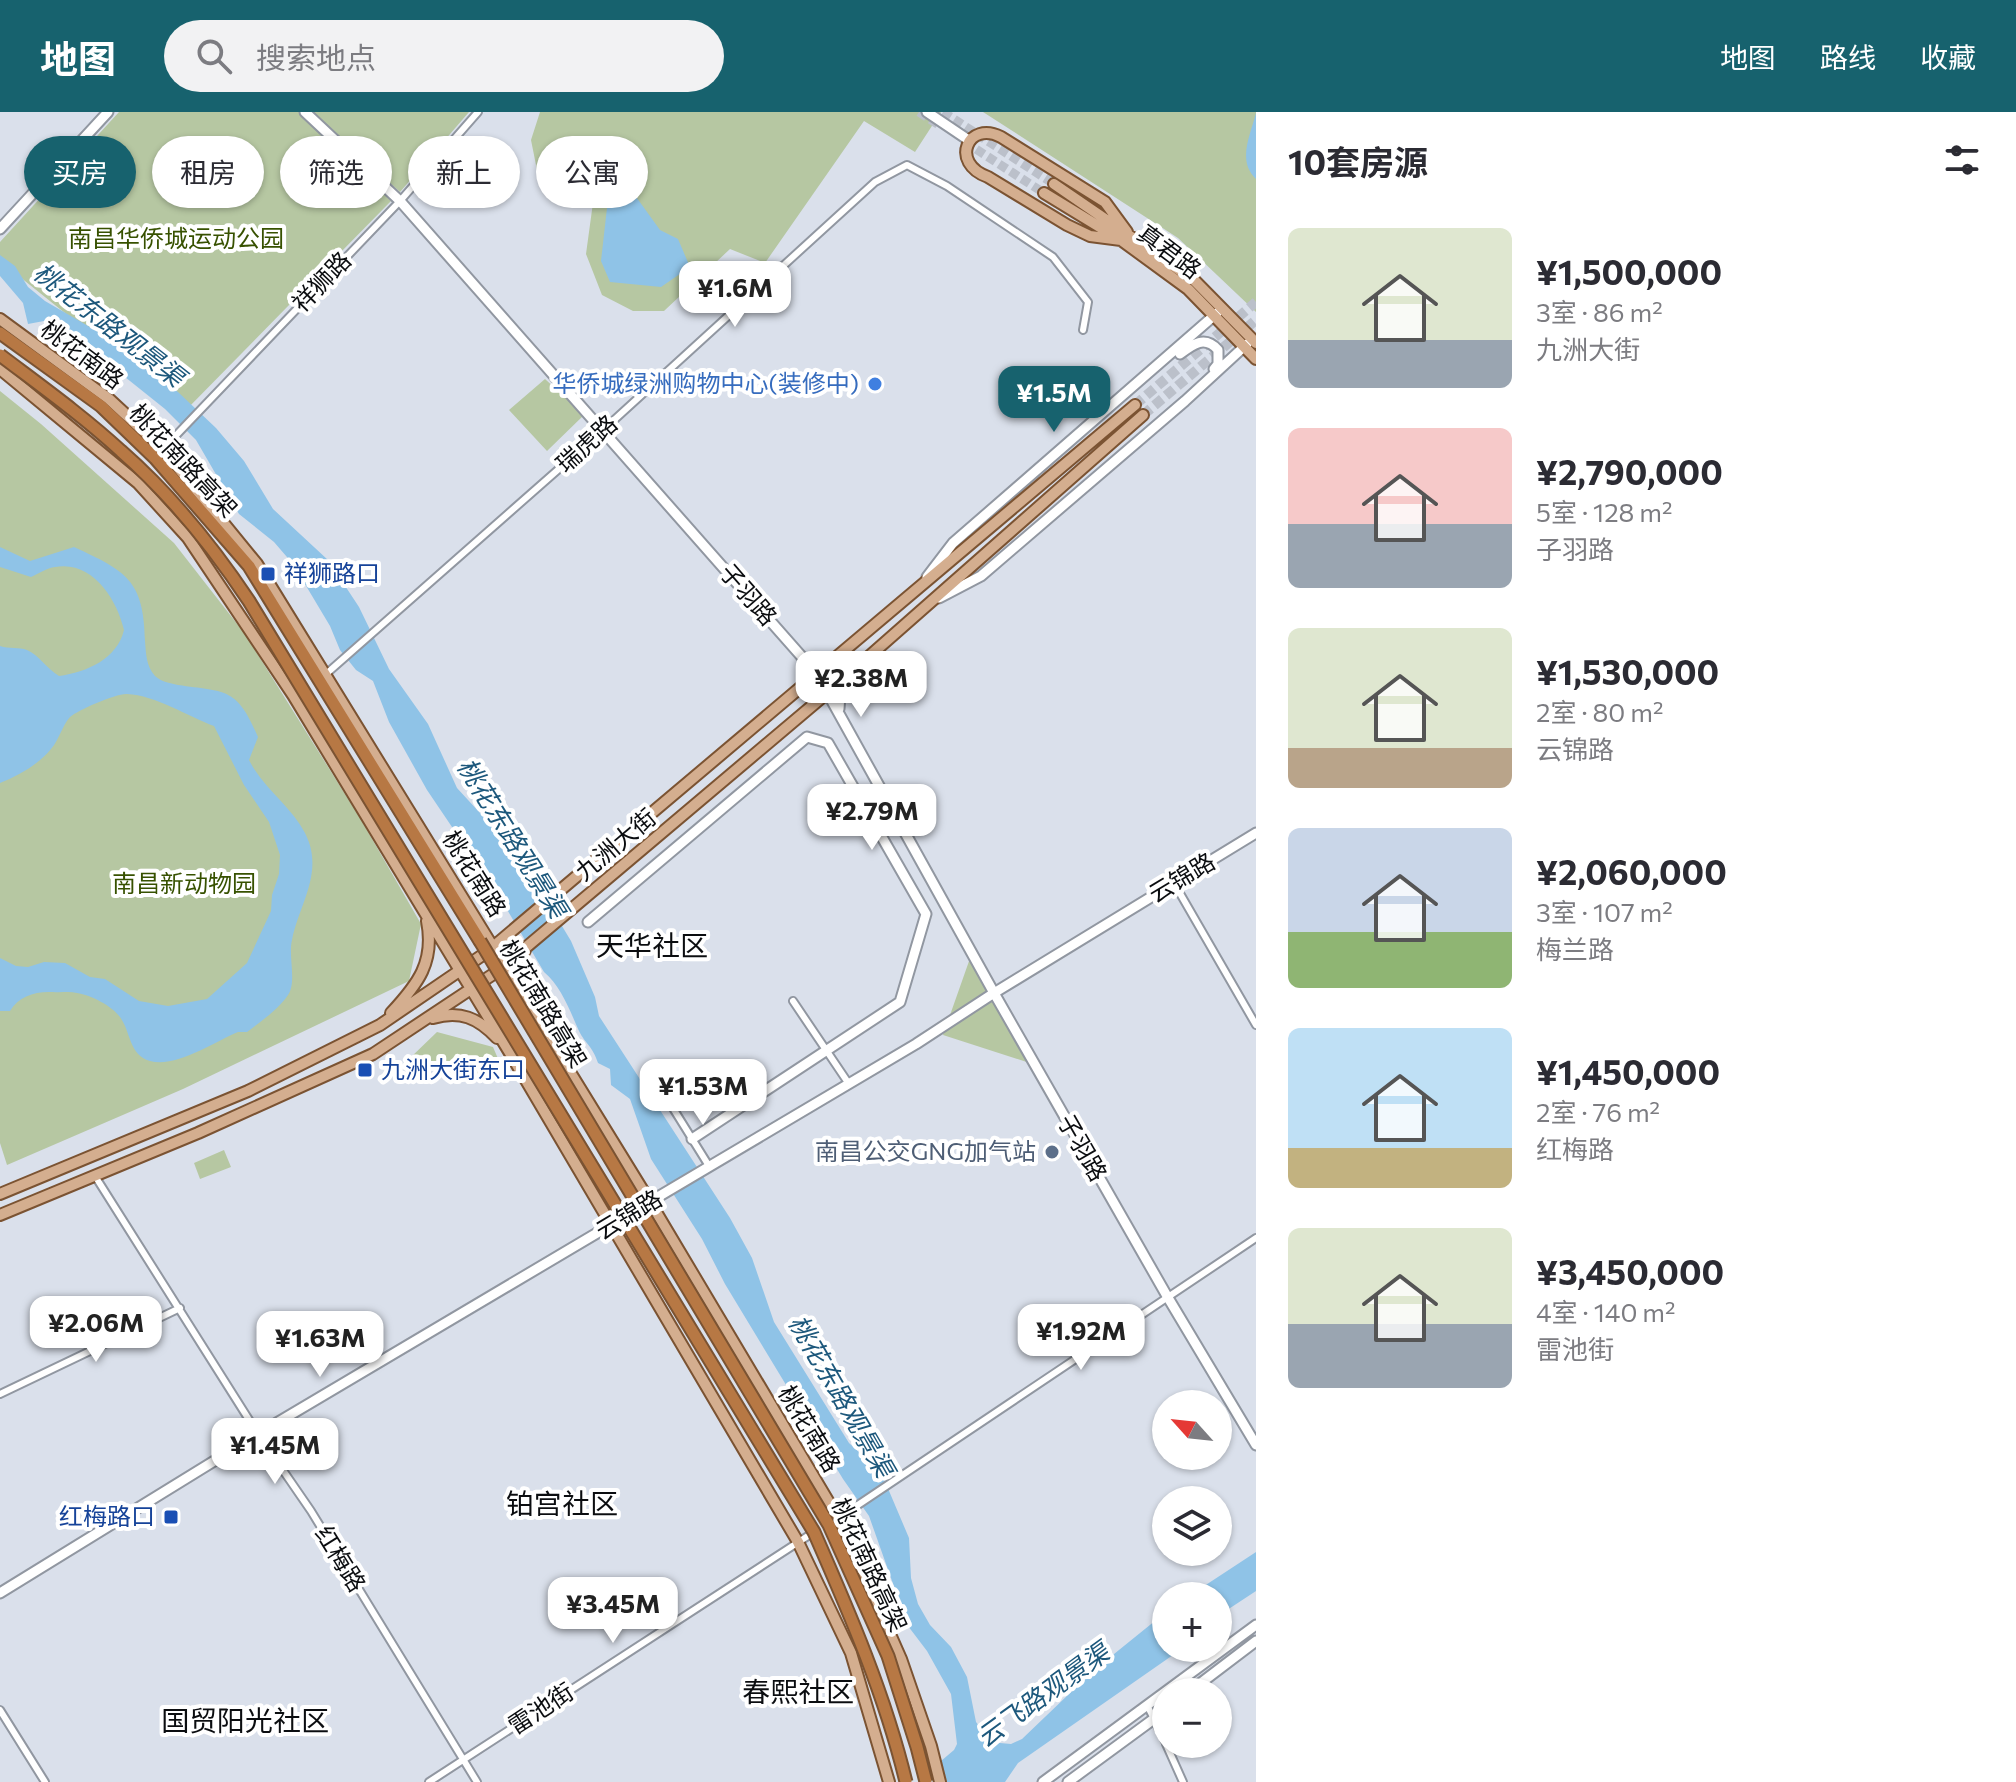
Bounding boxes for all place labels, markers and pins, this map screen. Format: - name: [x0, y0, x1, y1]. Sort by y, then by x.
- pin: ¥1.6M: [679, 261, 791, 329]
- pin: ¥1.5M: [998, 366, 1110, 434]
- place label: 华侨城绿洲购物中心(装修中): [553, 368, 859, 397]
- marker: 华侨城绿洲购物中心(装修中): [866, 375, 884, 393]
- place label: 祥狮路口: [284, 558, 380, 587]
- marker: 祥狮路口: [259, 565, 277, 583]
- pin: ¥2.38M: [796, 651, 926, 719]
- pin: ¥2.79M: [807, 784, 937, 852]
- place label: 九洲大街东口: [381, 1054, 525, 1083]
- pin: ¥1.53M: [638, 1059, 768, 1127]
- marker: 九洲大街东口: [356, 1061, 374, 1079]
- place label: 南昌公交GNG加气站: [815, 1136, 1036, 1165]
- marker: 南昌公交GNG加气站: [1043, 1143, 1061, 1161]
- pin: ¥2.06M: [31, 1296, 161, 1364]
- pin: ¥1.92M: [1016, 1304, 1146, 1372]
- pin: ¥1.63M: [255, 1311, 385, 1379]
- pin: ¥1.45M: [210, 1418, 340, 1486]
- place label: 红梅路口: [59, 1501, 155, 1530]
- marker: 红梅路口: [162, 1508, 180, 1526]
- pin: ¥3.45M: [548, 1577, 678, 1645]

